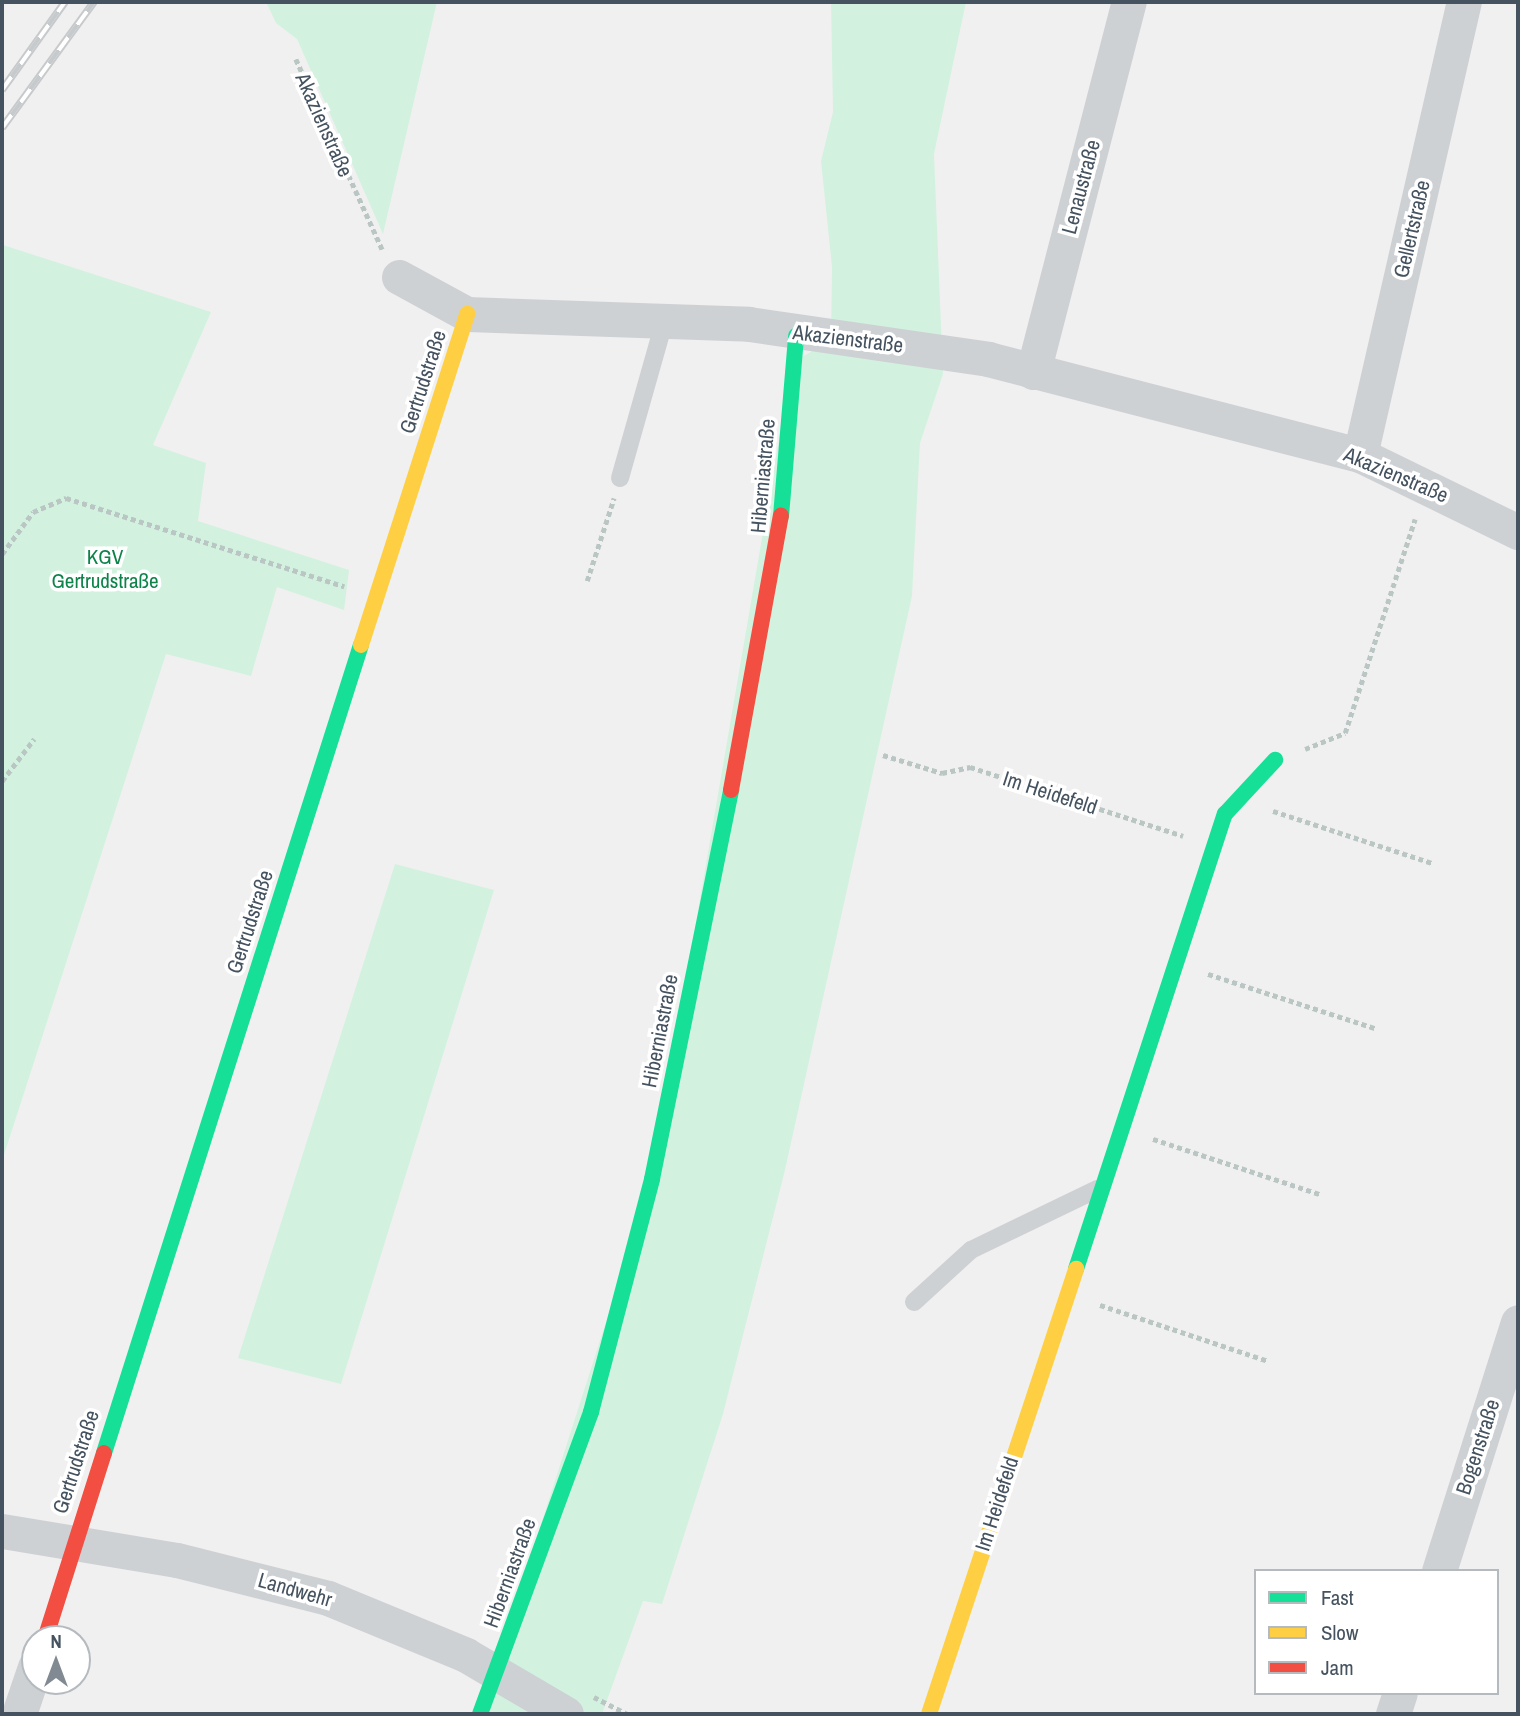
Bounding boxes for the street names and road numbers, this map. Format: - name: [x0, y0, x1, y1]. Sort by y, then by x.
- street label: Akazienstraße: [290, 69, 358, 181]
- street label: Lenaustraße: [1056, 137, 1106, 237]
- street label: Gellertstraße: [1389, 178, 1435, 280]
- street label: Akazienstraße: [791, 320, 905, 358]
- street label: Gertrudstraße: [394, 327, 452, 437]
- street label: Hiberniastraße: [745, 418, 781, 534]
- street label: Akazienstraße: [1340, 442, 1452, 508]
- street label: Im Heidefeld: [1000, 766, 1100, 820]
- street label: Gertrudstraße: [221, 867, 279, 977]
- street label: Hiberniastraße: [637, 972, 683, 1090]
- street label: Bogenstraße: [1451, 1396, 1505, 1498]
- street label: Gertrudstraße: [47, 1407, 105, 1517]
- street label: Im Heidefeld: [970, 1454, 1024, 1554]
- street label: Hiberniastraße: [479, 1515, 541, 1631]
- street label: Landwehr: [255, 1567, 335, 1613]

